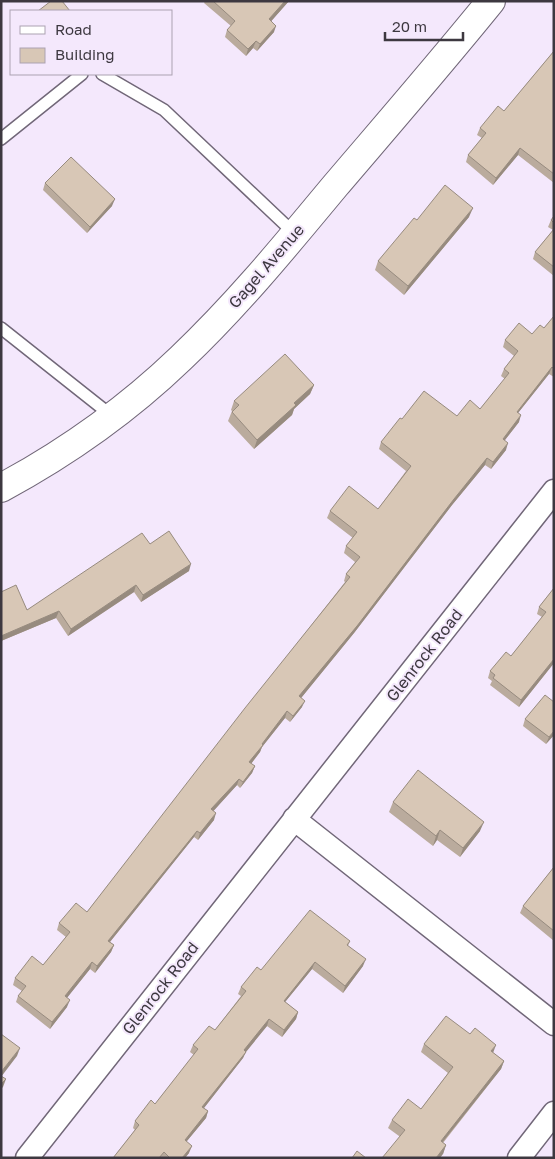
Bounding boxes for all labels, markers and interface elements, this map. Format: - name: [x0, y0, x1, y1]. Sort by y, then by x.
- legend: [10, 10, 172, 75]
- scale bar: [385, 10, 462, 42]
- text: 20 m: [392, 17, 427, 35]
- text: Road: [55, 20, 92, 38]
- text: Building: [55, 45, 115, 63]
- street label: Gagel Avenue: [224, 220, 308, 312]
- street label: Glenrock Road: [382, 605, 466, 705]
- street label: Glenrock Road: [118, 938, 202, 1038]

